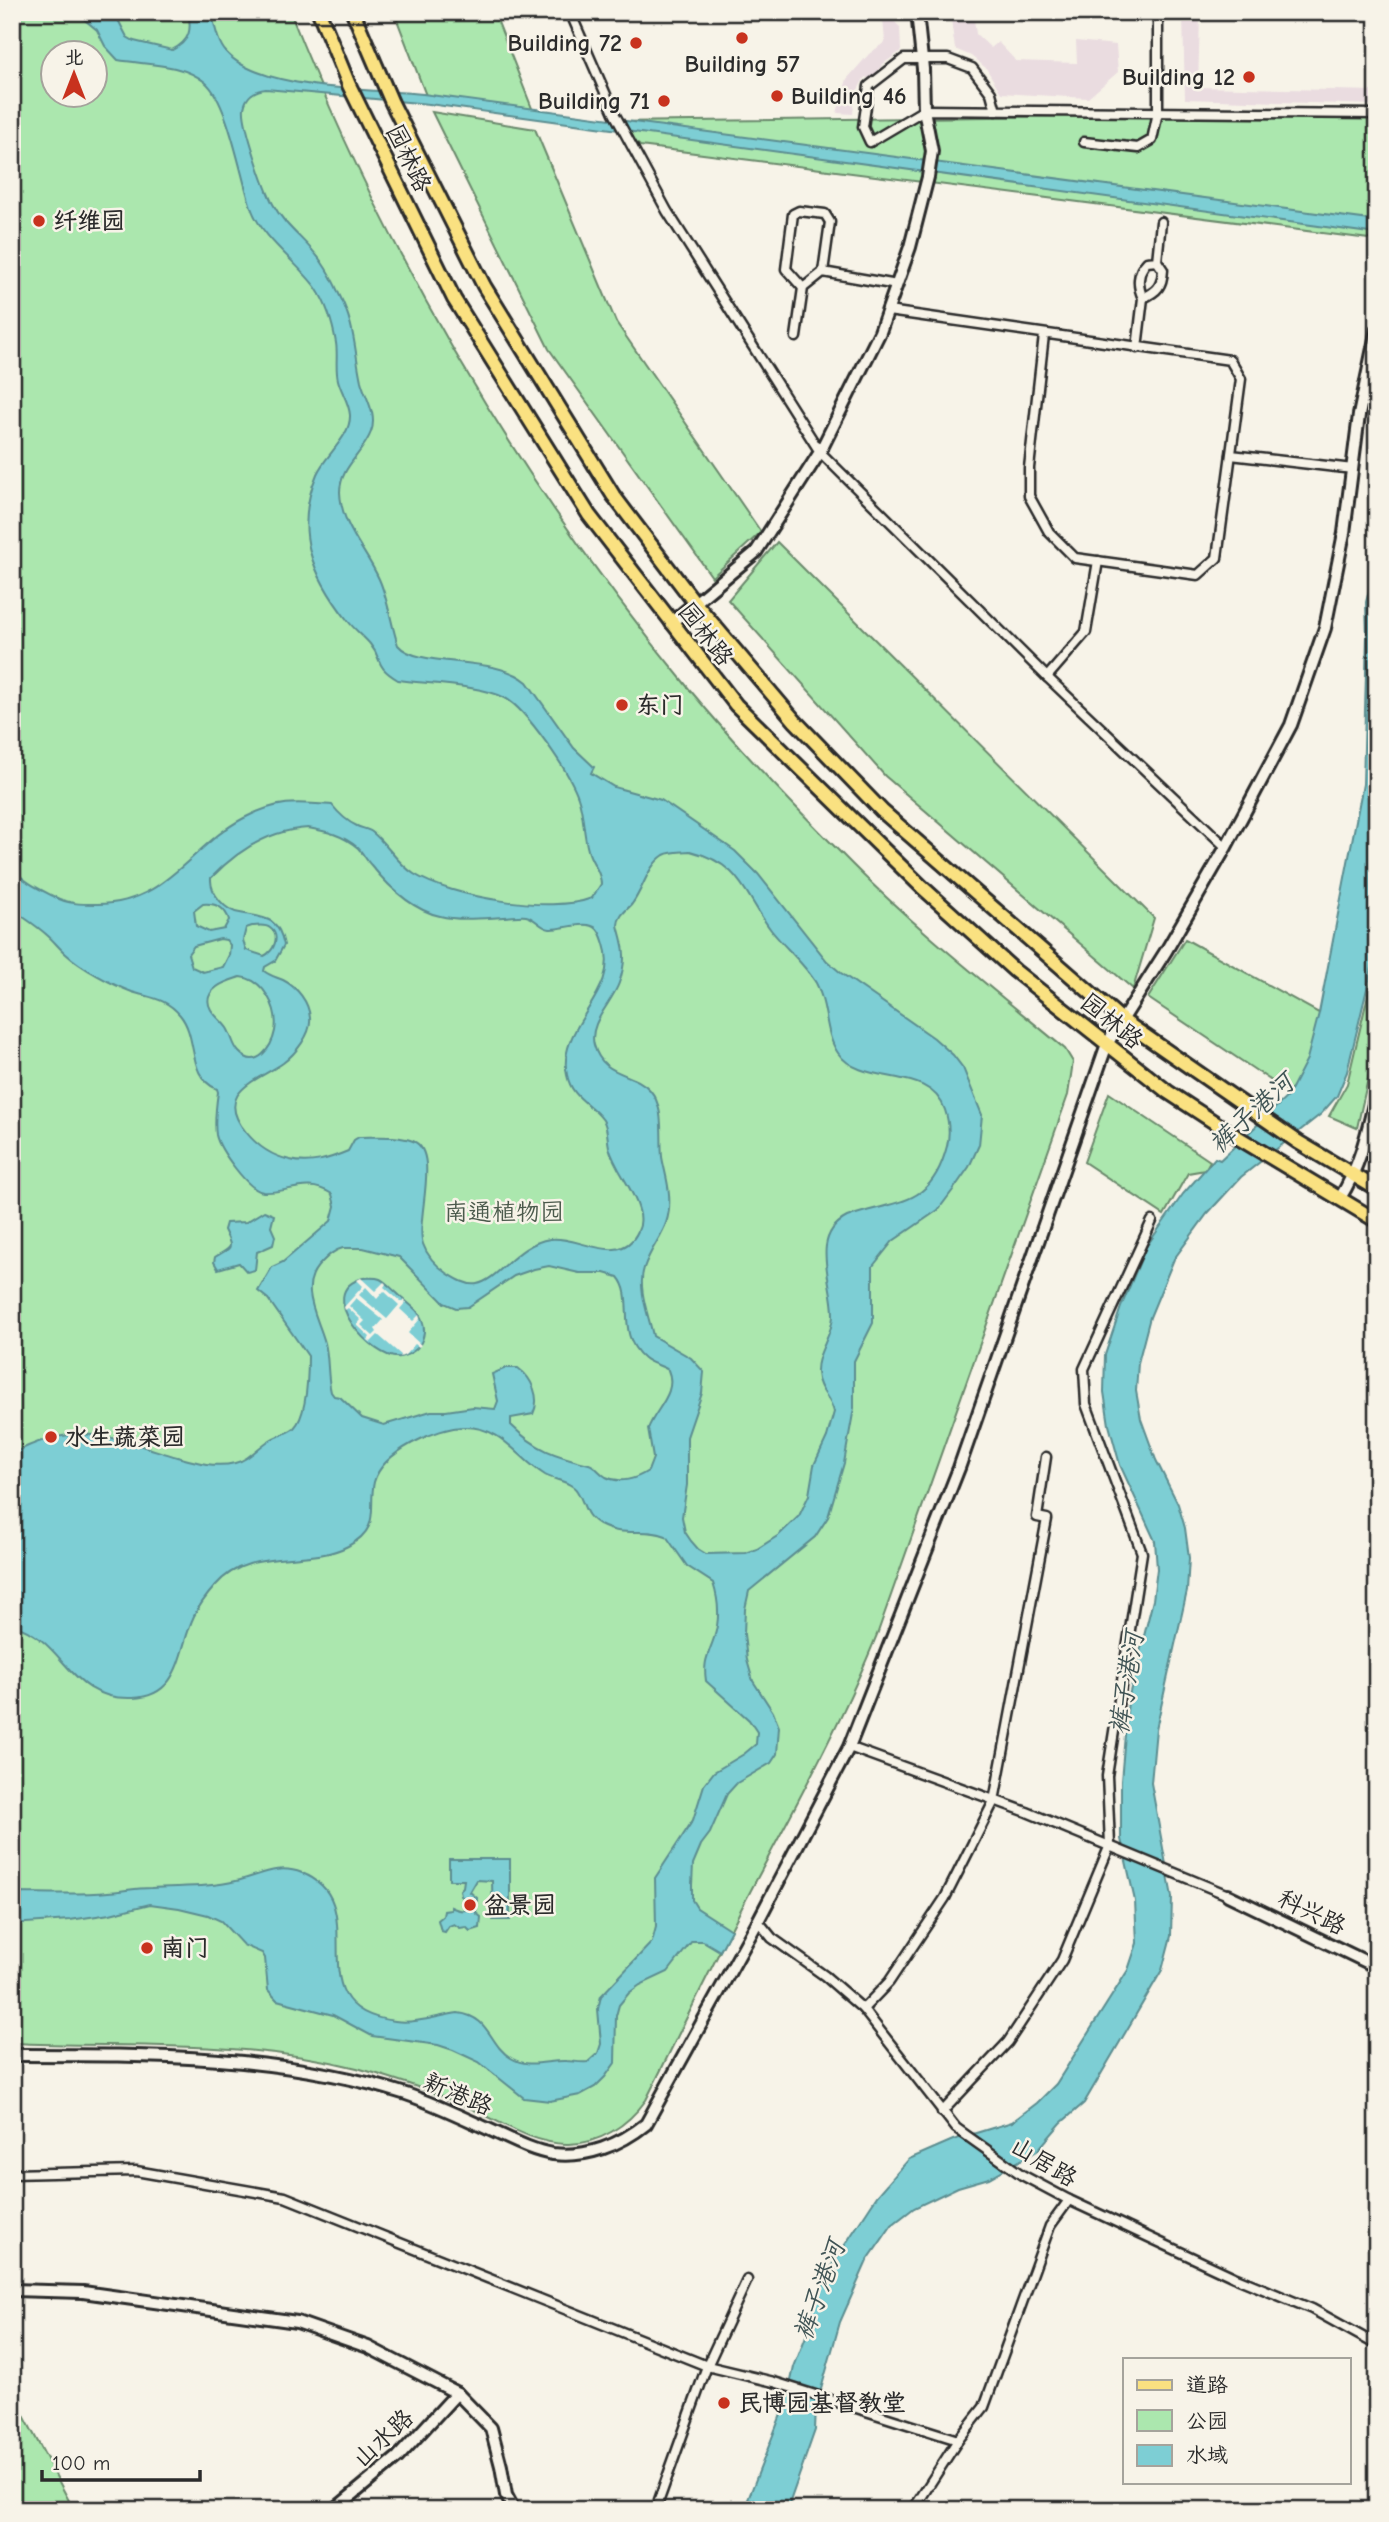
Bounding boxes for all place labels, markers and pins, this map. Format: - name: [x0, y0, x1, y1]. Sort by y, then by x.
- place label: Building 72: [508, 29, 622, 57]
- marker: Building 57: [734, 30, 750, 46]
- marker: Building 72: [628, 35, 644, 51]
- place label: Building 57: [684, 50, 800, 78]
- place label: Building 12: [1122, 63, 1235, 91]
- marker: Building 12: [1241, 69, 1257, 85]
- place label: Building 46: [791, 82, 907, 110]
- place label: Building 71: [538, 87, 650, 115]
- marker: Building 46: [769, 88, 785, 104]
- marker: Building 71: [656, 93, 672, 109]
- place label: 纤维园: [53, 207, 125, 235]
- marker: 纤维园: [31, 213, 47, 229]
- place label: 东门: [636, 691, 684, 719]
- marker: 东门: [614, 697, 630, 713]
- place label: 水生蔬菜园: [65, 1423, 185, 1451]
- marker: 水生蔬菜园: [43, 1429, 59, 1445]
- place label: 盆景园: [484, 1891, 556, 1919]
- marker: 盆景园: [462, 1897, 478, 1913]
- place label: 南门: [161, 1934, 209, 1962]
- marker: 南门: [139, 1940, 155, 1956]
- place label: 民博园基督教堂: [738, 2389, 906, 2417]
- marker: 民博园基督教堂: [716, 2395, 732, 2411]

